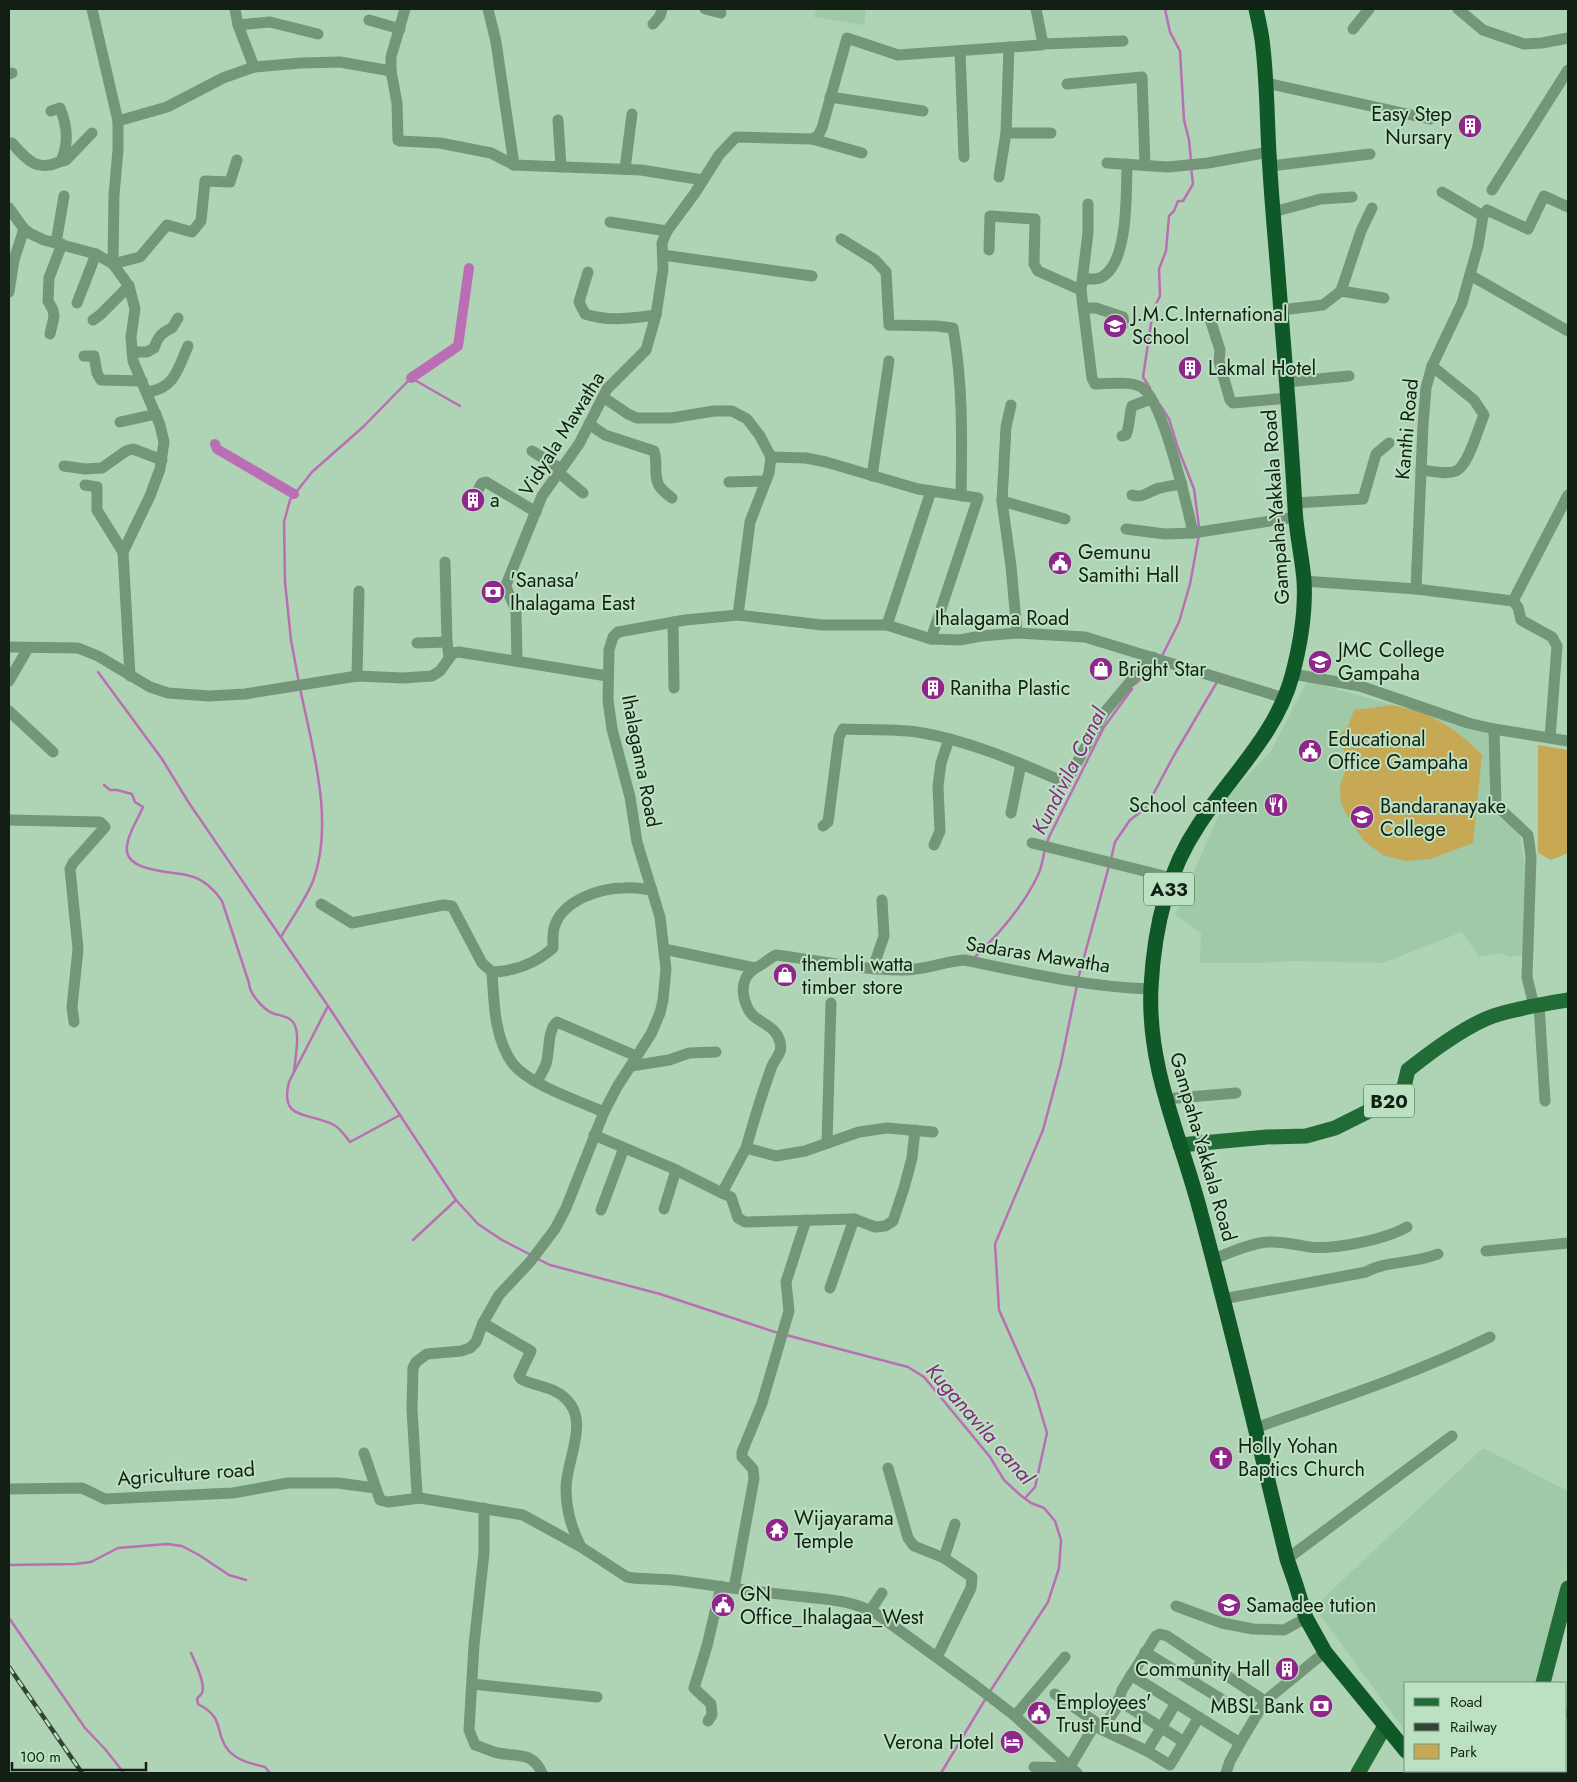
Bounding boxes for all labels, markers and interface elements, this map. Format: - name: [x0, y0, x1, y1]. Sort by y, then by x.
- place label: Easy Step Nursary: [1371, 100, 1452, 152]
- building icon: Easy Step Nursary: [1457, 113, 1483, 139]
- place label: J.M.C.International School: [1129, 300, 1288, 352]
- school or university icon: J.M.C.International School: [1102, 313, 1128, 339]
- place label: Lakmal Hotel: [1208, 354, 1316, 383]
- building icon: Lakmal Hotel: [1177, 355, 1203, 381]
- street label: Vidyala Mawatha: [512, 366, 612, 502]
- street label: Kanthi Road: [1388, 377, 1426, 481]
- street label: Gampaha-Yakkala Road: [1255, 408, 1297, 606]
- place label: a: [490, 486, 500, 515]
- building icon: a: [460, 487, 486, 513]
- place label: Gemunu Samithi Hall: [1078, 538, 1179, 590]
- public building icon: Gemunu Samithi Hall: [1047, 550, 1073, 576]
- place label: 'Sanasa' Ihalagama East: [510, 566, 635, 618]
- bank icon: 'Sanasa' Ihalagama East: [480, 579, 506, 605]
- street label: Ihalagama Road: [935, 604, 1069, 633]
- place label: JMC College Gampaha: [1335, 636, 1445, 688]
- school or university icon: JMC College Gampaha: [1307, 649, 1333, 675]
- place label: Bright Star: [1118, 655, 1206, 684]
- shop icon: Bright Star: [1088, 656, 1114, 682]
- place label: Ranitha Plastic: [950, 674, 1070, 703]
- building icon: Ranitha Plastic: [920, 675, 946, 701]
- street label: Ihalagama Road: [614, 692, 668, 830]
- water label: Kundivila Canal: [1024, 701, 1114, 840]
- place label: Educational Office Gampaha: [1328, 725, 1468, 777]
- public building icon: Educational Office Gampaha: [1297, 738, 1323, 764]
- place label: School canteen: [1129, 791, 1258, 820]
- restaurant icon: School canteen: [1263, 792, 1289, 818]
- place label: Bandaranayake College: [1380, 792, 1506, 844]
- school or university icon: Bandaranayake College: [1349, 804, 1375, 830]
- road number: A33: [1144, 872, 1194, 906]
- street label: Sadaras Mawatha: [964, 929, 1112, 981]
- place label: thembli watta timber store: [802, 950, 913, 1002]
- shop icon: thembli watta timber store: [772, 962, 798, 988]
- street label: Gampaha-Yakkala Road: [1162, 1049, 1244, 1245]
- road number: B20: [1364, 1084, 1414, 1118]
- water label: Kuganavila canal: [919, 1357, 1042, 1492]
- place label: Holly Yohan Baptics Church: [1238, 1432, 1365, 1484]
- church icon: Holly Yohan Baptics Church: [1208, 1445, 1234, 1471]
- street label: Agriculture road: [116, 1455, 256, 1493]
- place label: Wijayarama Temple: [794, 1504, 894, 1556]
- temple icon: Wijayarama Temple: [764, 1517, 790, 1543]
- place label: GN Office_Ihalagaa_West: [740, 1580, 924, 1632]
- place label: Samadee tution: [1246, 1591, 1377, 1620]
- public building icon: GN Office_Ihalagaa_West: [710, 1592, 736, 1618]
- school or university icon: Samadee tution: [1216, 1592, 1242, 1618]
- place label: Community Hall: [1135, 1655, 1270, 1684]
- building icon: Community Hall: [1274, 1656, 1300, 1682]
- legend: [1404, 1682, 1567, 1772]
- place label: Employees' Trust Fund: [1056, 1688, 1151, 1740]
- text: Road: [1450, 1691, 1482, 1713]
- place label: MBSL Bank: [1211, 1692, 1304, 1721]
- bank icon: MBSL Bank: [1308, 1693, 1334, 1719]
- public building icon: Employees' Trust Fund: [1026, 1700, 1052, 1726]
- text: Railway: [1450, 1716, 1497, 1738]
- place label: Verona Hotel: [884, 1728, 994, 1757]
- hotel icon: Verona Hotel: [999, 1729, 1025, 1755]
- scale bar: [12, 1740, 146, 1772]
- text: Park: [1450, 1741, 1477, 1763]
- text: 100 m: [20, 1746, 61, 1768]

